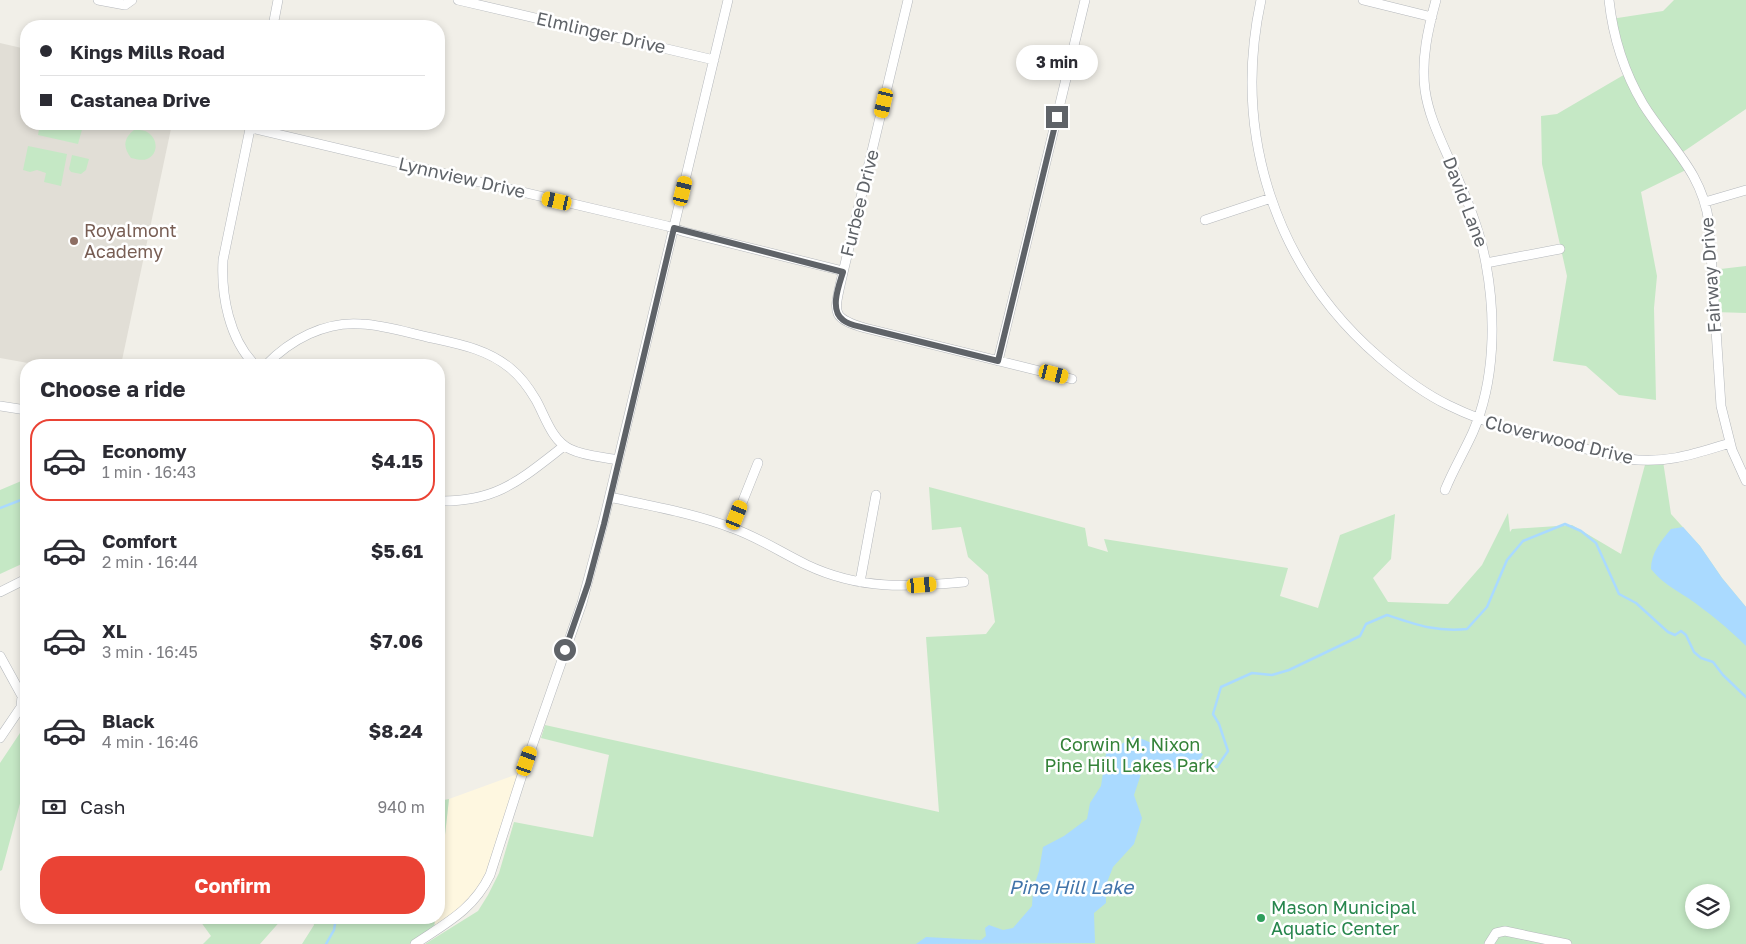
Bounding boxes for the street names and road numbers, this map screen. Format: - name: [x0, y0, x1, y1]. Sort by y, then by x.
- street label: Elmlinger Drive: [534, 6, 668, 58]
- street label: Furbee Drive: [835, 147, 883, 259]
- street label: Lynnview Drive: [397, 152, 528, 202]
- street label: David Lane: [1439, 153, 1493, 250]
- street label: Fairway Drive: [1695, 216, 1725, 334]
- street label: Cloverwood Drive: [1483, 410, 1636, 468]

